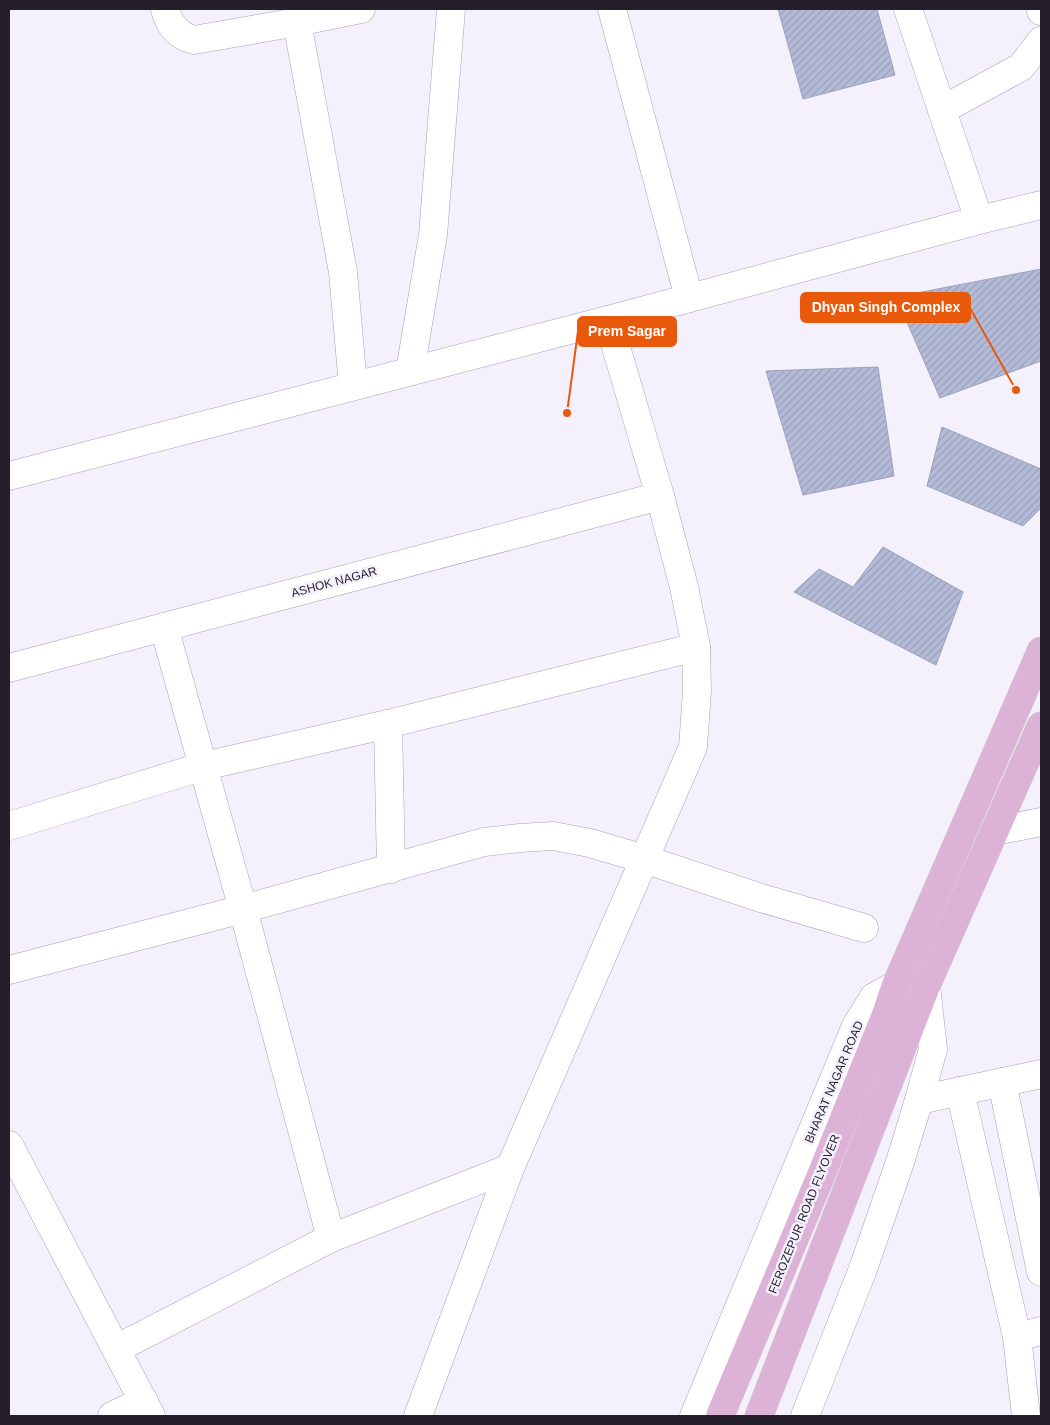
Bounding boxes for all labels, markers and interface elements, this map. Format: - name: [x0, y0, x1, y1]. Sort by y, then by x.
- callout: Dhyan Singh Complex: [801, 293, 970, 322]
- text: Dhyan Singh Complex: [812, 299, 960, 315]
- callout: Prem Sagar: [578, 317, 676, 346]
- text: Prem Sagar: [588, 323, 666, 339]
- street label: ASHOK NAGAR: [290, 564, 379, 600]
- street label: BHARAT NAGAR ROAD: [802, 1018, 866, 1145]
- street label: FEROZEPUR ROAD FLYOVER: [766, 1132, 843, 1296]

